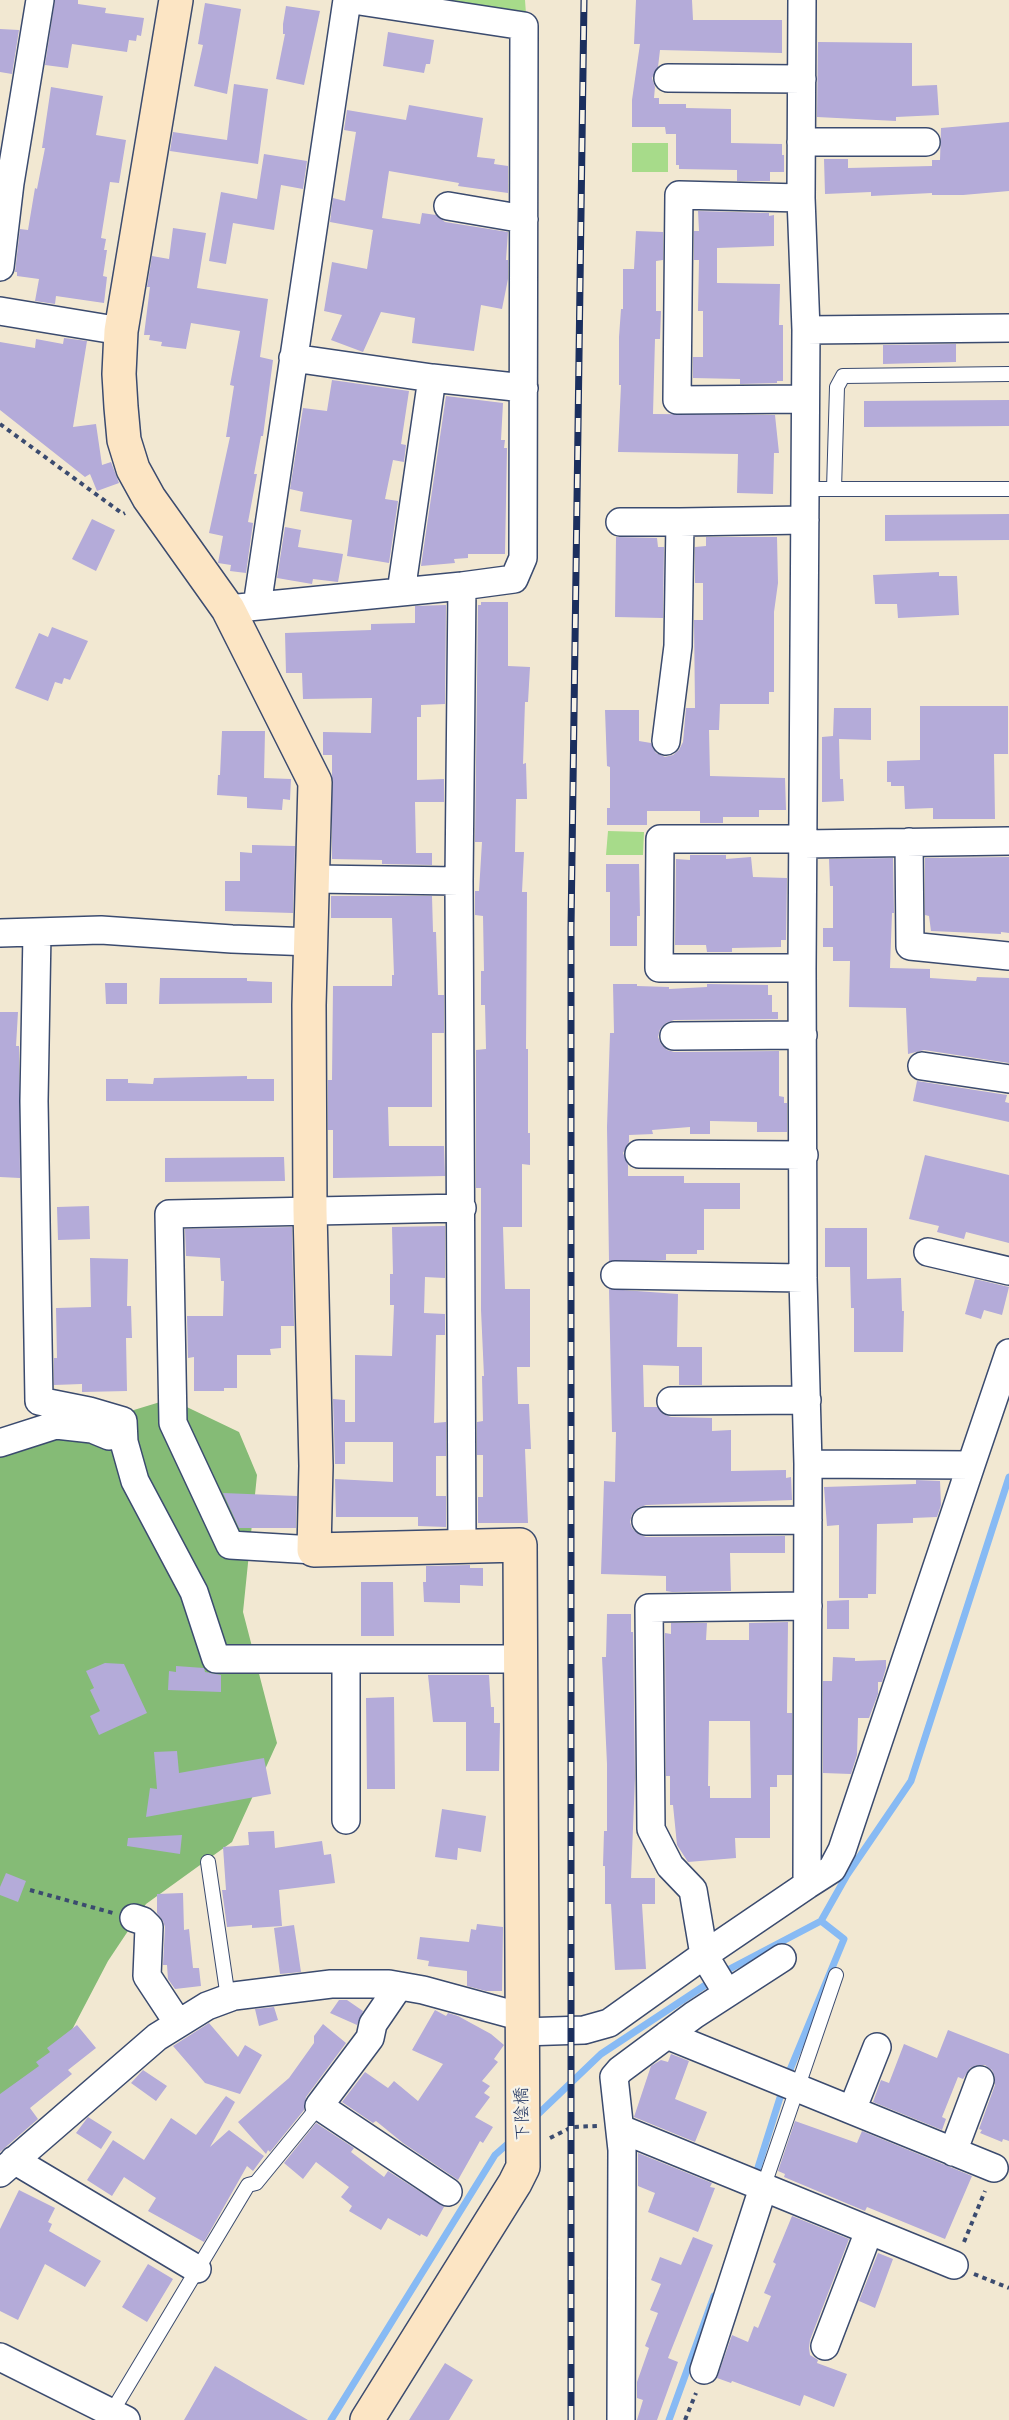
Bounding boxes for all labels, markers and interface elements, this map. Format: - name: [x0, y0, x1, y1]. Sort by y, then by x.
- street label: 下陰橋: [511, 2087, 535, 2141]

